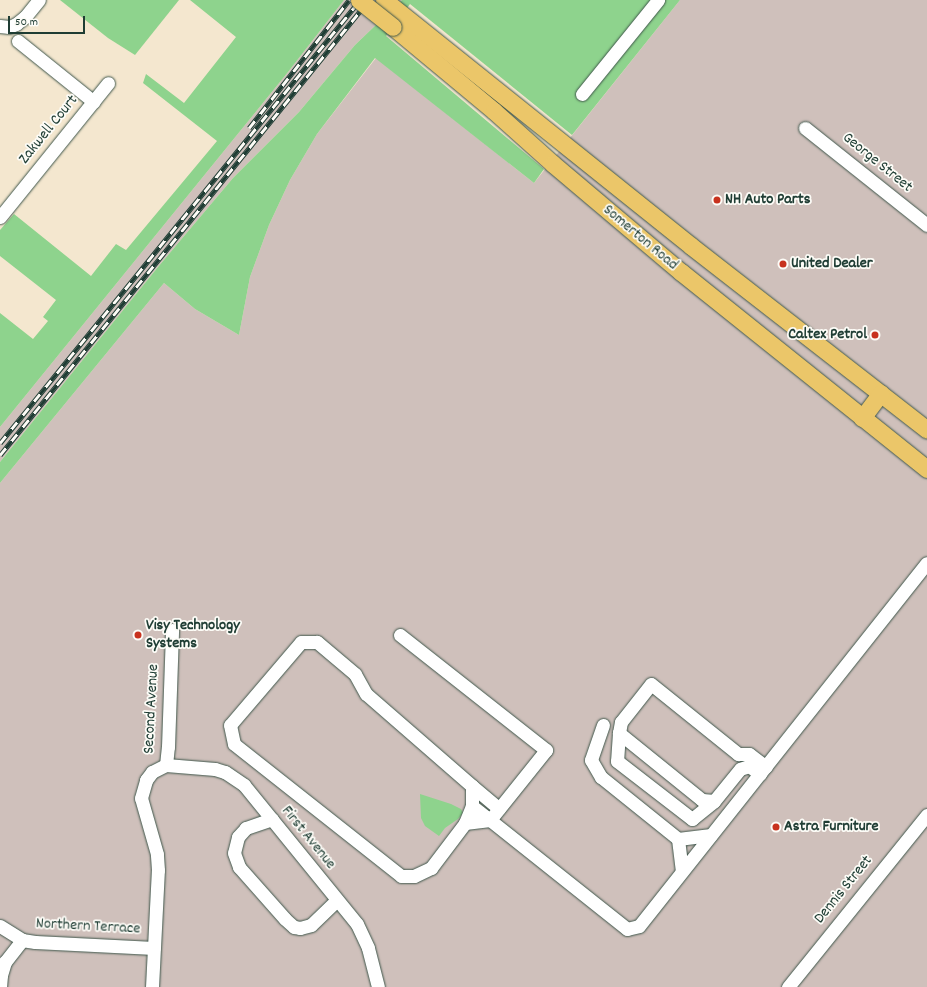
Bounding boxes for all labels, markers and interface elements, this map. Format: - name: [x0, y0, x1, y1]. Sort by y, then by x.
- scale bar: [10, 8, 87, 34]
- text: 50 m: [15, 14, 38, 31]
- street label: Zakwell Court: [15, 92, 83, 168]
- street label: George Street: [838, 129, 916, 197]
- place label: NH Auto Parts: [725, 190, 810, 210]
- marker: NH Auto Parts: [712, 195, 722, 205]
- street label: Somerton Road: [599, 201, 681, 275]
- place label: United Dealer: [791, 254, 873, 274]
- marker: United Dealer: [778, 259, 788, 269]
- place label: Caltex Petrol: [788, 325, 867, 345]
- marker: Caltex Petrol: [870, 330, 880, 340]
- place label: Visy Technology Systems: [146, 616, 240, 654]
- marker: Visy Technology Systems: [133, 630, 143, 640]
- street label: Second Avenue: [140, 664, 164, 754]
- street label: First Avenue: [277, 802, 339, 874]
- place label: Astra Furniture: [784, 817, 879, 837]
- marker: Astra Furniture: [771, 822, 781, 832]
- street label: Dennis Street: [811, 852, 877, 928]
- street label: Northern Terrace: [35, 915, 141, 939]

